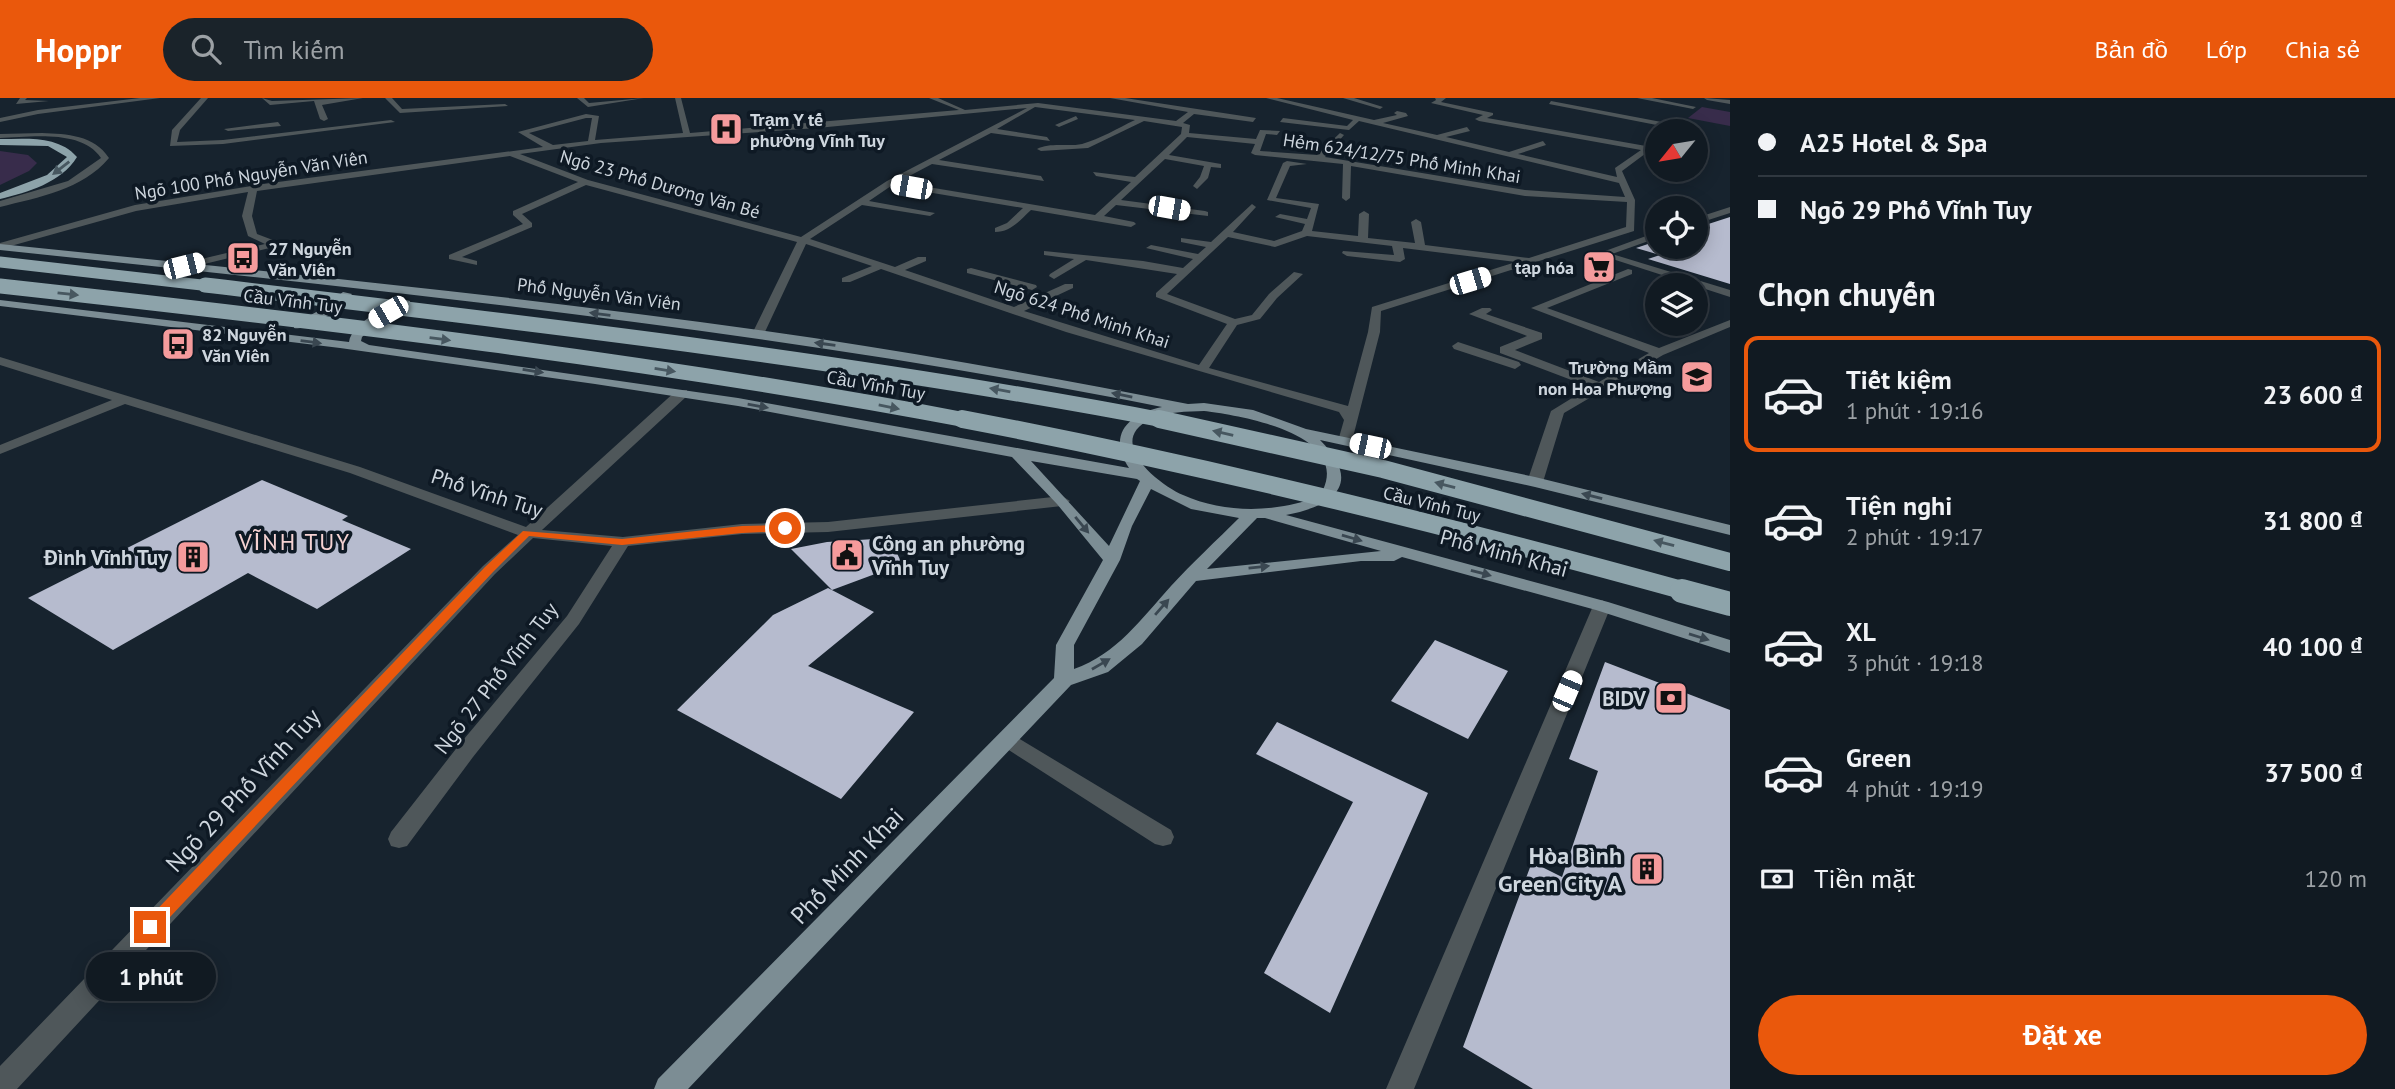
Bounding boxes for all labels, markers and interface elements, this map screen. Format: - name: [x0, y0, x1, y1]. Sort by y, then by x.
- search box: [163, 18, 653, 81]
- text: Hoppr: [35, 28, 121, 71]
- icon: search: [187, 30, 225, 68]
- text: Tìm kiếm: [243, 33, 345, 66]
- text: Bản đồ: [2095, 34, 2168, 65]
- text: Lớp: [2206, 34, 2247, 65]
- text: Chia sẻ: [2285, 34, 2360, 65]
- place label: Trạm Y tế phường Vĩnh Tuy: [750, 108, 885, 152]
- hospital icon: Trạm Y tế phường Vĩnh Tuy: [707, 110, 745, 148]
- north arrow: [1645, 119, 1708, 182]
- map controls: [1645, 119, 1708, 336]
- text: A25 Hotel & Spa: [1800, 126, 1988, 159]
- street label: Hẻm 624/12/75 Phố Minh Khai: [1282, 128, 1522, 188]
- street label: Ngõ 23 Phố Dương Văn Bé: [557, 144, 763, 224]
- street label: Ngõ 100 Phố Nguyễn Văn Viên: [133, 145, 369, 205]
- one-way arrow: [52, 161, 71, 175]
- car: [889, 173, 934, 201]
- text: Ngõ 29 Phố Vĩnh Tuy: [1800, 193, 2032, 226]
- car: [1147, 194, 1192, 222]
- button: locate: [1645, 196, 1708, 259]
- place label: 27 Nguyễn Văn Viên: [267, 237, 352, 281]
- bus stop icon: 27 Nguyễn Văn Viên: [224, 239, 262, 277]
- supermarket icon: tạp hóa: [1580, 248, 1618, 286]
- car: [162, 251, 207, 281]
- place label: tạp hóa: [1515, 256, 1574, 279]
- car: [1447, 265, 1494, 297]
- street label: Phố Nguyễn Văn Viên: [516, 273, 682, 315]
- button: layers: [1645, 273, 1708, 336]
- text: Chọn chuyến: [1758, 273, 1936, 315]
- street label: Ngõ 624 Phố Minh Khai: [991, 275, 1173, 353]
- street label: Cầu Vĩnh Tuy: [242, 284, 344, 319]
- one-way arrow: [57, 289, 79, 300]
- car: [365, 292, 412, 332]
- one-way arrow: [589, 308, 611, 319]
- place label: 82 Nguyễn Văn Viên: [201, 323, 287, 367]
- bus stop icon: 82 Nguyễn Văn Viên: [159, 325, 197, 363]
- one-way arrow: [429, 333, 451, 344]
- one-way arrow: [300, 337, 322, 348]
- one-way arrow: [814, 338, 836, 349]
- place label: Trường Mầm non Hoa Phượng: [1538, 356, 1672, 400]
- school or university icon: Trường Mầm non Hoa Phượng: [1678, 358, 1716, 396]
- icon: car: [1762, 363, 1825, 426]
- text: Tiết kiệm: [1846, 363, 1952, 396]
- one-way arrow: [522, 365, 544, 376]
- one-way arrow: [654, 365, 676, 376]
- street label: Cầu Vĩnh Tuy: [825, 365, 928, 405]
- text: 23 600 ₫: [2263, 378, 2363, 411]
- one-way arrow: [988, 384, 1010, 395]
- one-way arrow: [1111, 389, 1133, 400]
- text: 1 phút · 19:16: [1846, 396, 1984, 425]
- one-way arrow: [747, 401, 769, 412]
- one-way arrow: [879, 401, 901, 412]
- one-way arrow: [1212, 427, 1234, 438]
- car: [1348, 431, 1393, 461]
- street label: Phố Vĩnh Tuy: [428, 462, 546, 524]
- one-way arrow: [1434, 479, 1455, 489]
- street label: Cầu Vĩnh Tuy: [1381, 481, 1484, 527]
- icon: car: [1762, 489, 1825, 552]
- text: Tiện nghi: [1846, 489, 1952, 522]
- one-way arrow: [1581, 490, 1603, 501]
- text: 31 800 ₫: [2263, 504, 2363, 537]
- route start: [769, 512, 801, 544]
- one-way arrow: [1074, 516, 1089, 533]
- text: 2 phút · 19:17: [1846, 522, 1984, 551]
- street label: Phố Minh Khai: [1437, 523, 1571, 583]
- district label: VĨNH TUY: [238, 527, 351, 556]
- place label: Công an phường Vĩnh Tuy: [871, 530, 1025, 581]
- one-way arrow: [1342, 534, 1363, 544]
- public building icon: Công an phường Vĩnh Tuy: [828, 536, 866, 574]
- building icon: Đình Vĩnh Tuy: [174, 538, 212, 576]
- one-way arrow: [1653, 538, 1674, 548]
- place label: Đình Vĩnh Tuy: [43, 544, 169, 571]
- one-way arrow: [1248, 561, 1270, 572]
- one-way arrow: [1471, 569, 1492, 579]
- street label: Ngõ 27 Phố Vĩnh Tuy: [428, 596, 564, 759]
- one-way arrow: [1154, 598, 1170, 616]
- icon: car: [1762, 615, 1825, 678]
- text: XL: [1846, 615, 1876, 648]
- text: 40 100 ₫: [2263, 630, 2363, 663]
- one-way arrow: [1689, 632, 1710, 643]
- text: 3 phút · 19:18: [1846, 648, 1984, 677]
- one-way arrow: [1092, 658, 1111, 670]
- car: [1550, 668, 1585, 714]
- bank icon: BIDV: [1652, 679, 1690, 717]
- place label: BIDV: [1602, 685, 1646, 712]
- street label: Ngõ 29 Phố Vĩnh Tuy: [159, 701, 327, 879]
- icon: car: [1762, 741, 1825, 804]
- text: Green: [1846, 741, 1911, 774]
- text: 37 500 ₫: [2264, 756, 2363, 789]
- text: 4 phút · 19:19: [1846, 774, 1984, 803]
- street label: Phố Minh Khai: [784, 801, 910, 931]
- place label: Hòa Bình Green City A: [1498, 840, 1622, 899]
- building icon: Hòa Bình Green City A: [1628, 850, 1666, 888]
- icon: cash: [1758, 860, 1796, 898]
- text: Tiền mặt: [1814, 862, 1915, 895]
- text: 120 m: [2305, 864, 2367, 893]
- route end: [134, 911, 166, 943]
- callout: 1 phút: [85, 952, 215, 1001]
- text: 1 phút: [119, 962, 183, 991]
- button: Đặt xe: [1758, 995, 2367, 1075]

